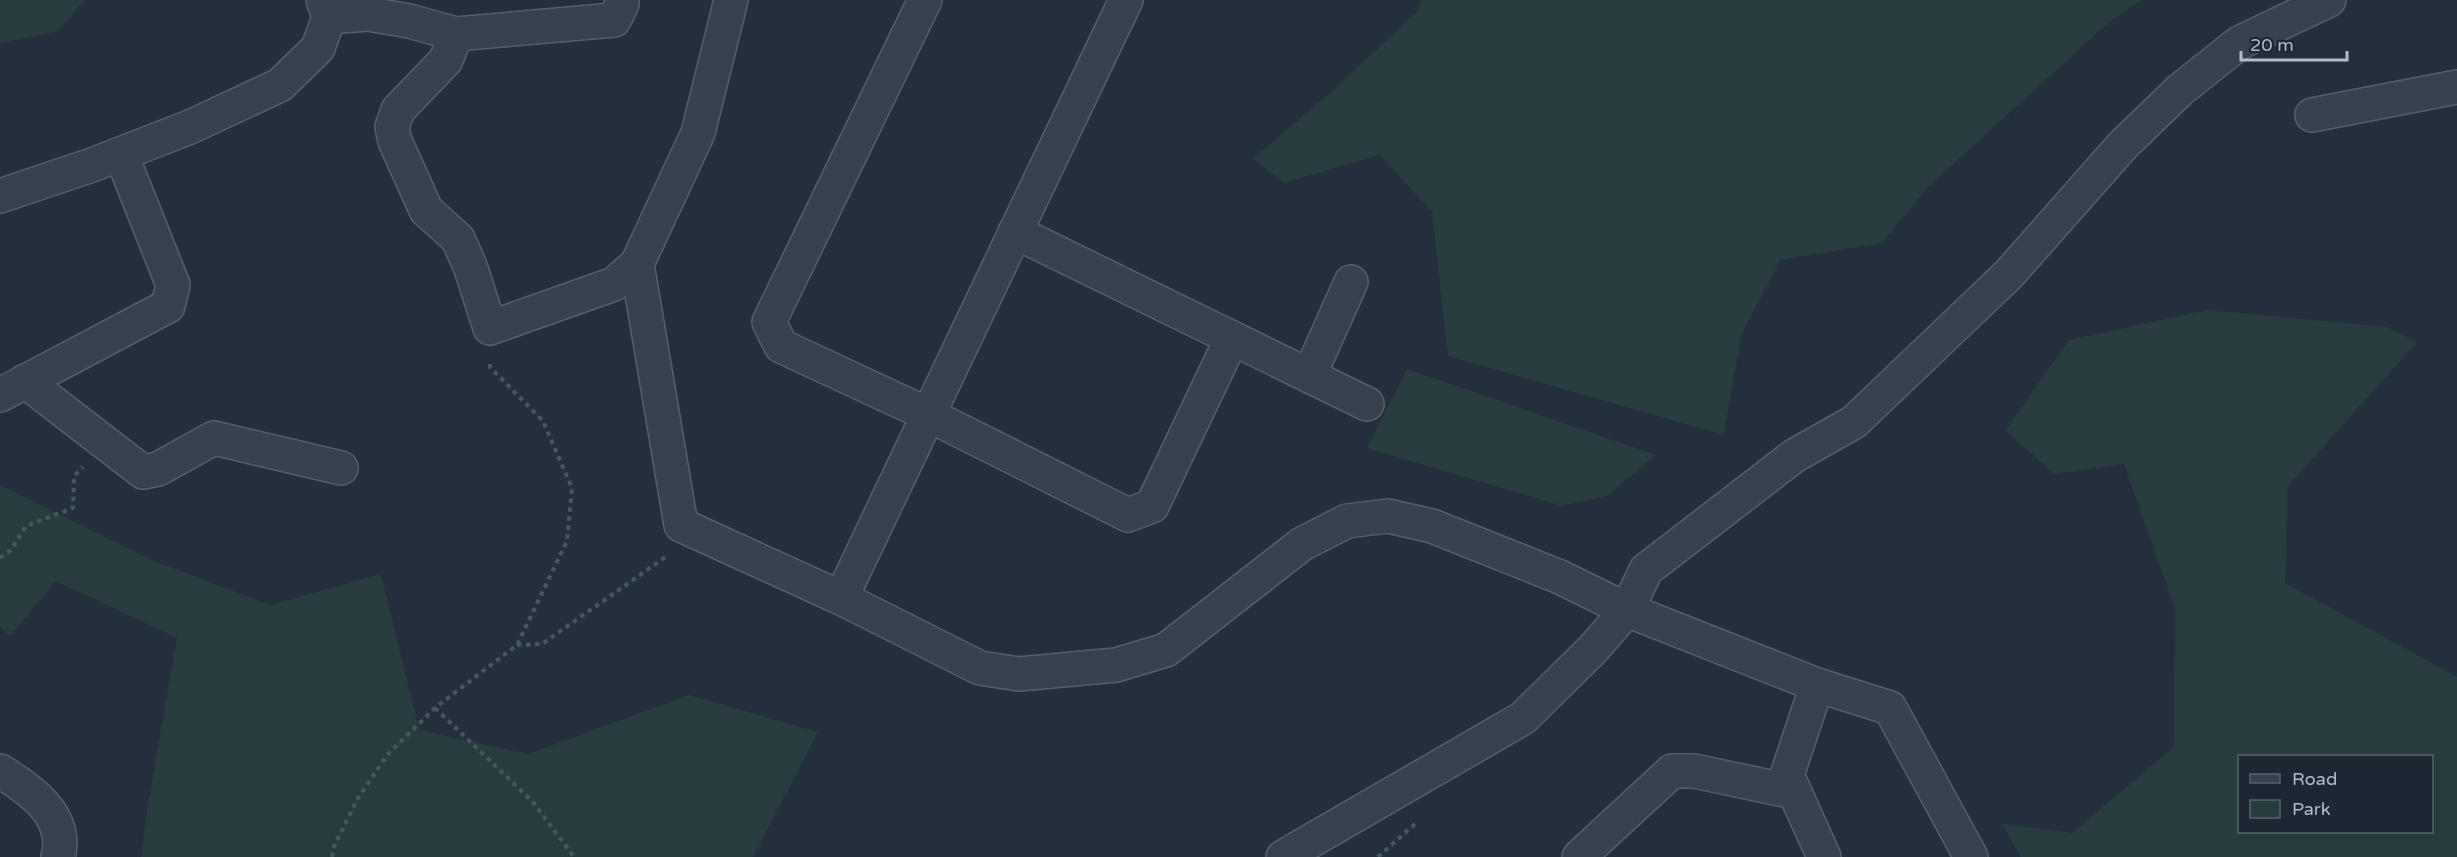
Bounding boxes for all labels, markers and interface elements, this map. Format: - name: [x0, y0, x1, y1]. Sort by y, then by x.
- scale bar: [2241, 24, 2348, 62]
- text: 20 m: [2250, 34, 2294, 56]
- legend: [2238, 755, 2433, 833]
- text: Road: [2292, 768, 2337, 790]
- text: Park: [2292, 798, 2331, 820]

